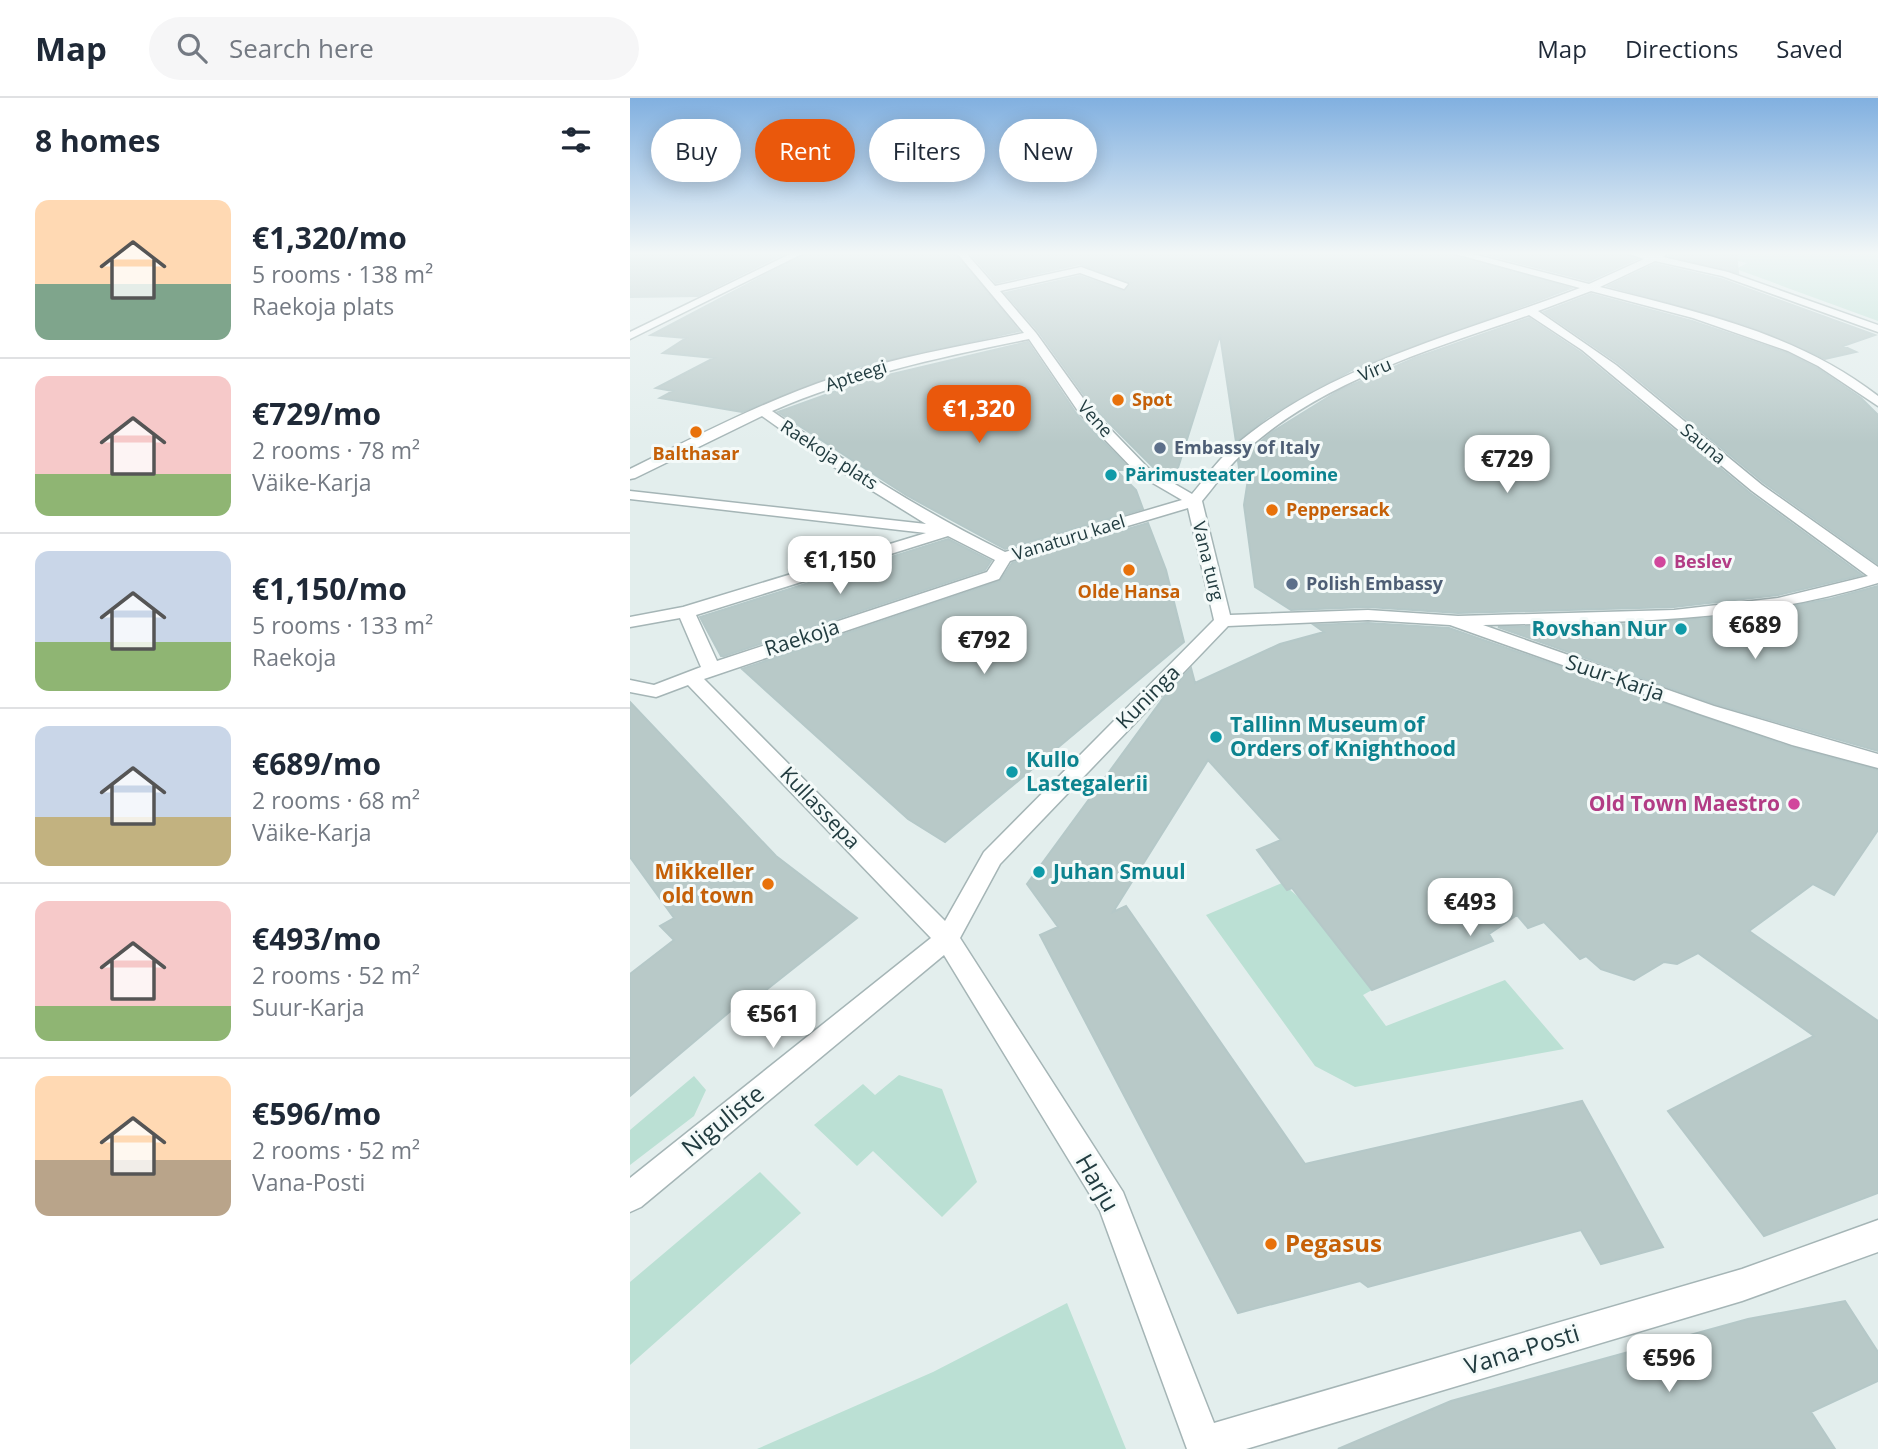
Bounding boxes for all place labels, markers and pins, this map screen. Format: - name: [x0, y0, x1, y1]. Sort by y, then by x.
- pin: €1,320: [922, 386, 1036, 445]
- place label: Spot: [1132, 387, 1172, 411]
- marker: Spot: [1110, 392, 1126, 408]
- marker: Balthasar: [688, 424, 704, 440]
- place label: Embassy of Italy: [1174, 435, 1321, 459]
- pin: €729: [1466, 436, 1548, 495]
- marker: Embassy of Italy: [1152, 440, 1168, 456]
- place label: Balthasar: [653, 441, 739, 465]
- place label: Pärimusteater Loomine: [1125, 462, 1338, 486]
- marker: Pärimusteater Loomine: [1103, 467, 1119, 483]
- place label: Peppersack: [1286, 497, 1391, 521]
- marker: Peppersack: [1264, 502, 1280, 518]
- pin: €1,150: [783, 536, 897, 596]
- place label: Beslev: [1674, 549, 1733, 573]
- marker: Beslev: [1652, 554, 1668, 570]
- marker: Olde Hansa: [1121, 562, 1137, 578]
- place label: Polish Embassy: [1306, 571, 1444, 595]
- marker: Polish Embassy: [1284, 576, 1300, 592]
- place label: Olde Hansa: [1078, 579, 1180, 603]
- pin: €689: [1714, 602, 1796, 661]
- place label: Rovshan Nur: [1532, 614, 1667, 642]
- pin: €792: [943, 616, 1025, 676]
- marker: Rovshan Nur: [1673, 621, 1689, 637]
- place label: Tallinn Museum of Orders of Knighthood: [1230, 710, 1456, 762]
- marker: Tallinn Museum of Orders of Knighthood: [1208, 729, 1224, 745]
- place label: Kullo Lastegalerii: [1026, 745, 1148, 797]
- marker: Kullo Lastegalerii: [1004, 764, 1020, 780]
- place label: Old Town Maestro: [1589, 789, 1780, 817]
- marker: Old Town Maestro: [1786, 796, 1802, 812]
- place label: Mikkeller old town: [655, 857, 754, 909]
- place label: Juhan Smuul: [1051, 857, 1186, 885]
- marker: Juhan Smuul: [1031, 864, 1047, 880]
- marker: Mikkeller old town: [760, 876, 776, 892]
- pin: €493: [1429, 878, 1511, 938]
- pin: €561: [732, 990, 814, 1050]
- place label: Pegasus: [1285, 1226, 1382, 1259]
- marker: Pegasus: [1263, 1236, 1279, 1252]
- pin: €596: [1628, 1334, 1710, 1394]

